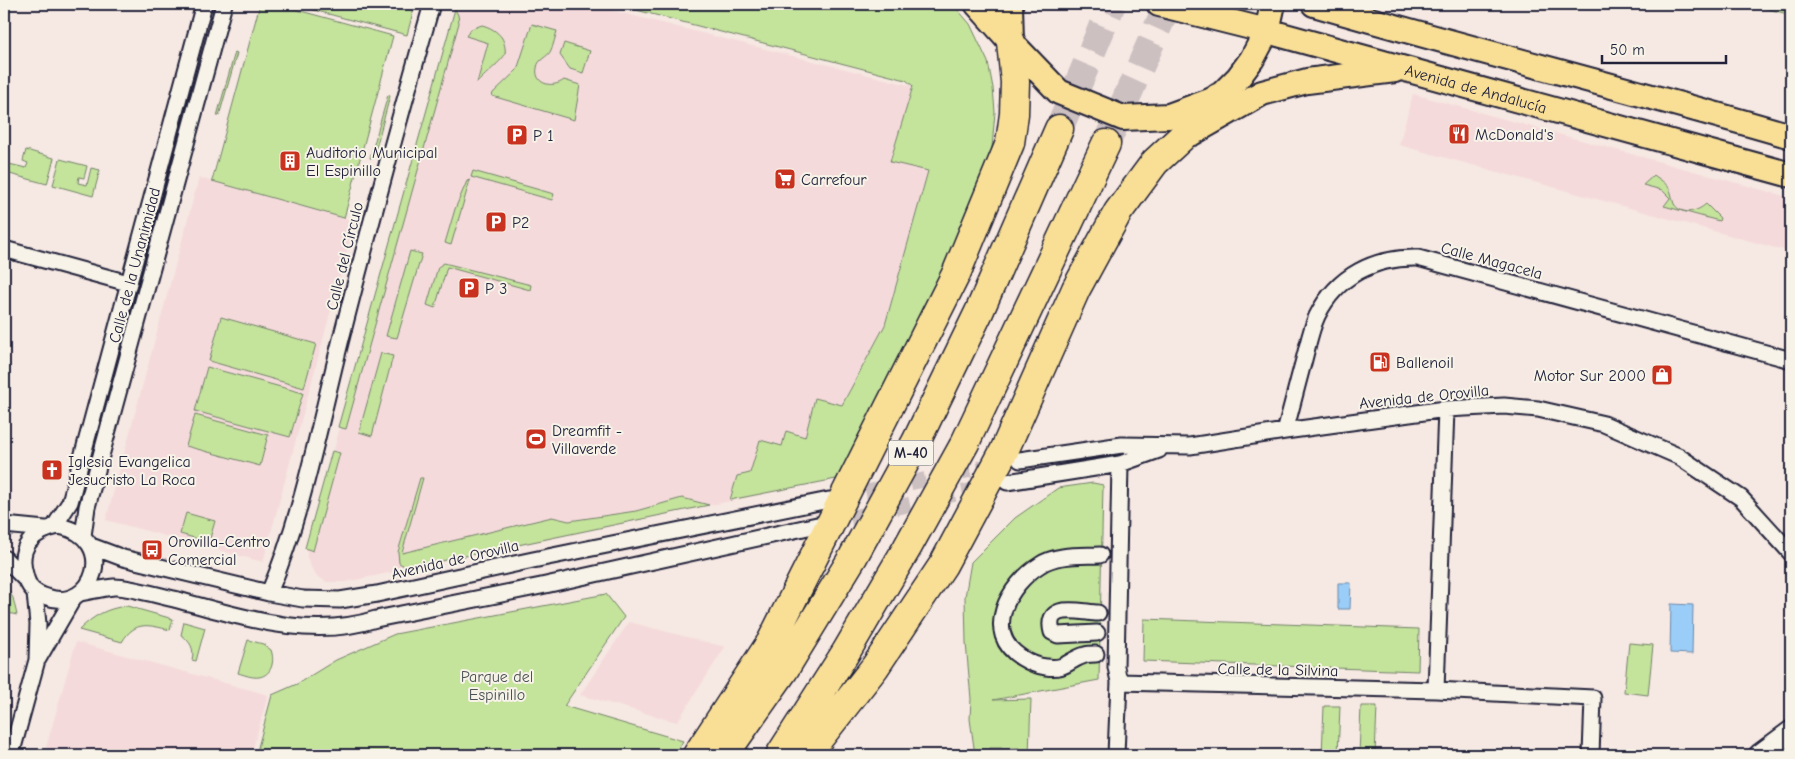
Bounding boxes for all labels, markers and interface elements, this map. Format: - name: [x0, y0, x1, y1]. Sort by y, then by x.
- scale bar: [1602, 32, 1726, 64]
- text: 50 m: [1610, 41, 1645, 59]
- street label: Avenida de Andalucía: [1403, 61, 1549, 117]
- restaurant icon: McDonald's: [1447, 122, 1471, 146]
- parking icon: P 1: [505, 123, 529, 147]
- place label: McDonald's: [1475, 126, 1554, 144]
- place label: P 1: [533, 127, 554, 145]
- place label: Auditorio Municipal El Espinillo: [306, 144, 438, 180]
- building icon: Auditorio Municipal El Espinillo: [278, 149, 302, 173]
- supermarket icon: Carrefour: [773, 167, 797, 191]
- place label: Carrefour: [801, 171, 867, 189]
- street label: Calle de la Unanimidad: [106, 186, 164, 345]
- street label: Calle del Círculo: [323, 200, 367, 312]
- parking icon: P2: [484, 210, 508, 234]
- place label: P2: [512, 214, 529, 232]
- street label: Calle Magacela: [1439, 239, 1544, 283]
- parking icon: P 3: [457, 276, 481, 300]
- place label: P 3: [485, 280, 507, 298]
- fuel station icon: Ballenoil: [1368, 350, 1392, 374]
- place label: Ballenoil: [1396, 354, 1454, 372]
- shop icon: Motor Sur 2000: [1650, 363, 1674, 387]
- place label: Motor Sur 2000: [1534, 367, 1646, 385]
- street label: Avenida de Orovilla: [1358, 381, 1490, 413]
- place label: Dreamfit - Villaverde: [552, 422, 622, 458]
- sports icon: Dreamfit - Villaverde: [524, 427, 548, 451]
- road number: M-40: [888, 440, 934, 466]
- place label: Iglesia Evangelica Jesucristo La Roca: [68, 453, 196, 489]
- church icon: Iglesia Evangelica Jesucristo La Roca: [40, 458, 64, 482]
- place label: Orovilla-Centro Comercial: [168, 533, 270, 569]
- street label: Avenida de Orovilla: [390, 537, 521, 583]
- bus stop icon: Orovilla-Centro Comercial: [140, 538, 164, 562]
- street label: Calle de la Silvina: [1217, 660, 1339, 680]
- park label: Parque del Espinillo: [461, 668, 533, 704]

